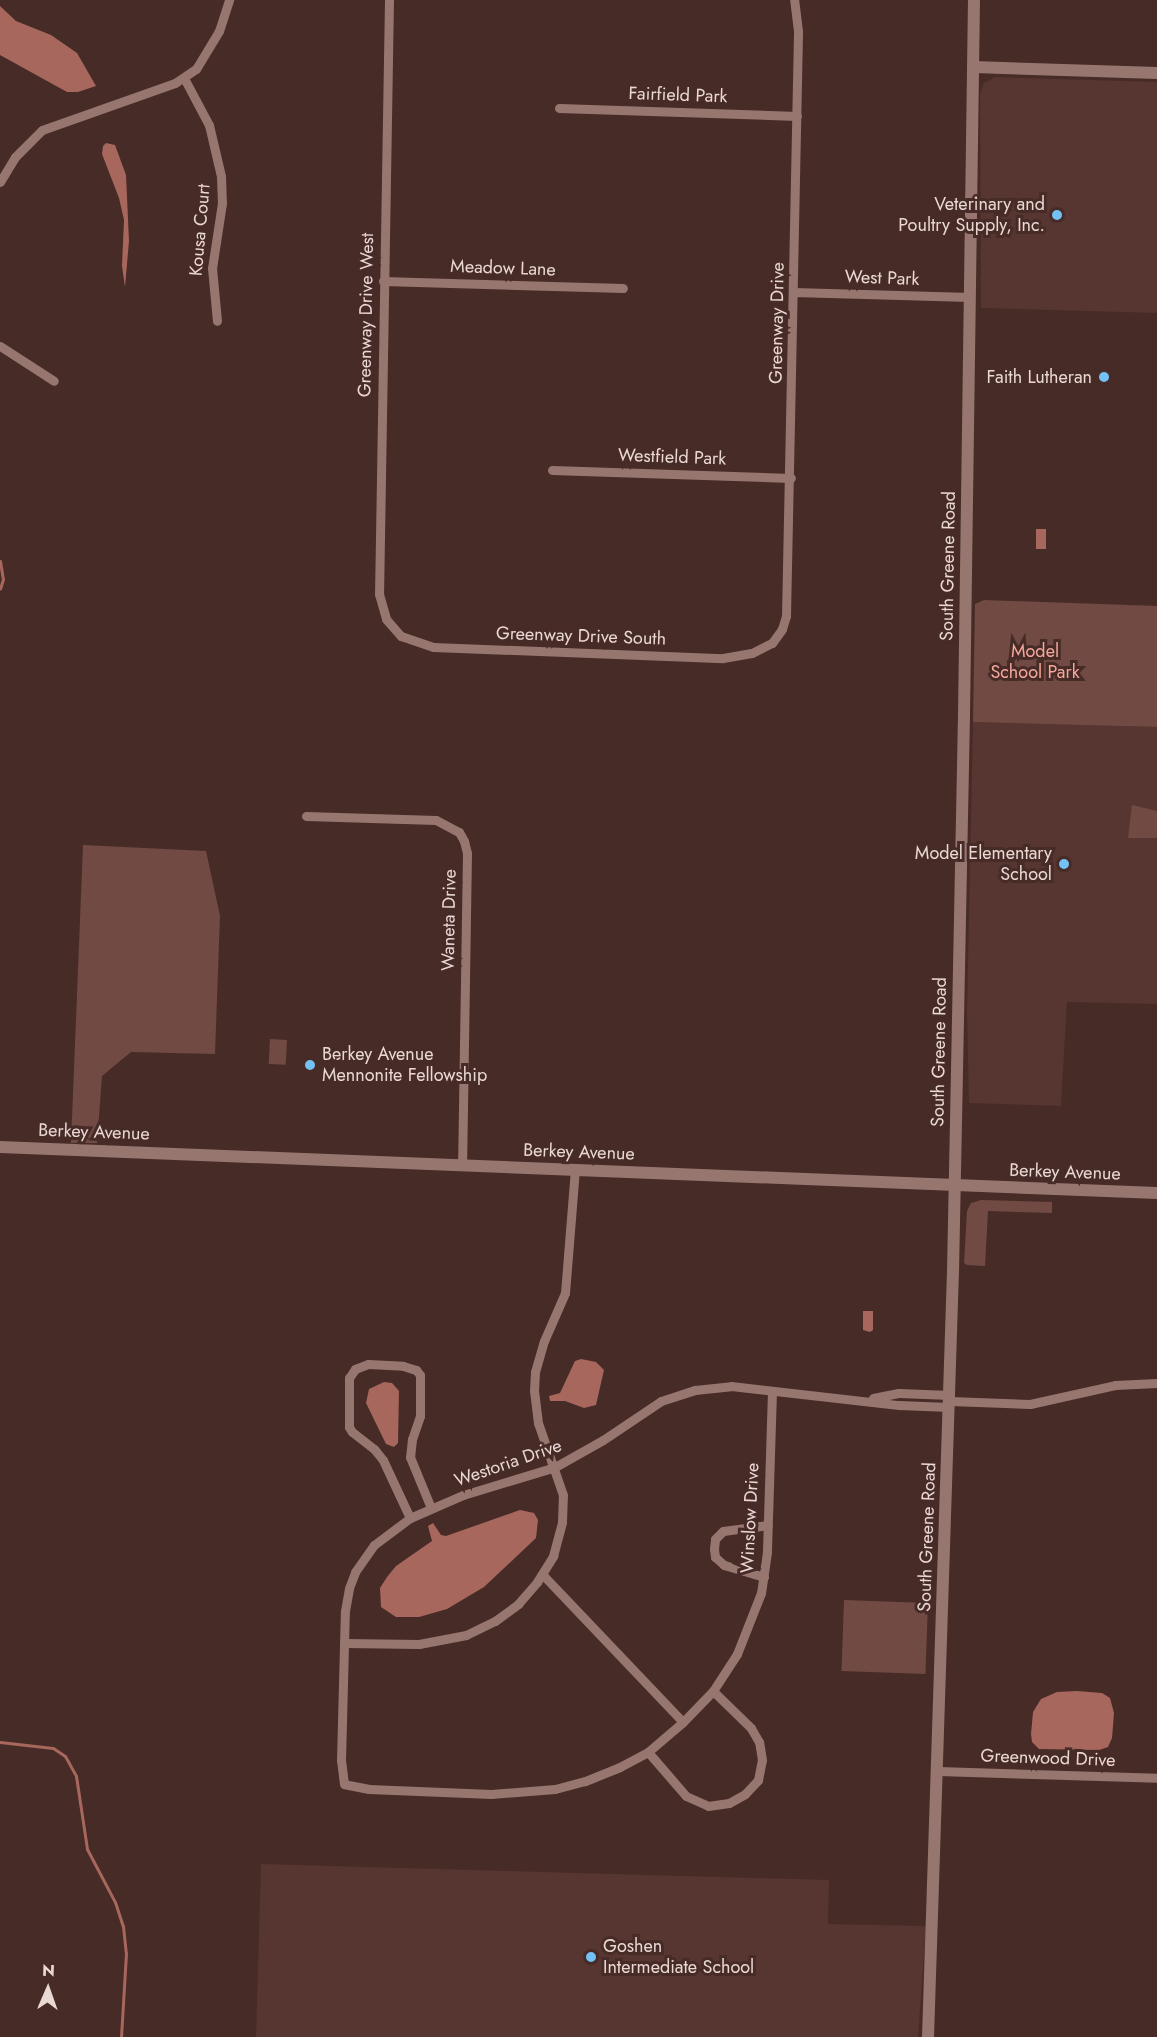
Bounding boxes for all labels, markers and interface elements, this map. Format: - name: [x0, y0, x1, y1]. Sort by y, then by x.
- street label: Fairfield Park: [628, 82, 728, 108]
- street label: Kousa Court: [185, 183, 215, 277]
- place label: Veterinary and Poultry Supply, Inc.: [898, 194, 1045, 236]
- marker: Veterinary and Poultry Supply, Inc.: [1050, 208, 1064, 222]
- street label: Greenway Drive West: [354, 233, 378, 397]
- street label: Meadow Lane: [450, 255, 556, 281]
- street label: Greenway Drive: [765, 262, 789, 384]
- street label: West Park: [844, 266, 920, 290]
- place label: Faith Lutheran: [987, 366, 1092, 388]
- marker: Faith Lutheran: [1097, 370, 1111, 384]
- street label: Westfield Park: [618, 444, 726, 470]
- street label: South Greene Road: [936, 491, 960, 641]
- street label: Greenway Drive South: [496, 622, 666, 650]
- park label: Model School Park: [990, 641, 1080, 684]
- place label: Model Elementary School: [915, 843, 1052, 886]
- marker: Model Elementary School: [1057, 857, 1071, 871]
- street label: Waneta Drive: [437, 869, 461, 971]
- street label: South Greene Road: [927, 977, 951, 1127]
- place label: Berkey Avenue Mennonite Fellowship: [322, 1044, 487, 1086]
- marker: Berkey Avenue Mennonite Fellowship: [303, 1058, 317, 1072]
- street label: Berkey Avenue: [38, 1119, 150, 1145]
- street label: Berkey Avenue: [523, 1139, 635, 1165]
- street label: Berkey Avenue: [1009, 1159, 1121, 1185]
- street label: Westoria Drive: [452, 1435, 564, 1491]
- street label: Winslow Drive: [736, 1462, 764, 1574]
- street label: South Greene Road: [914, 1462, 940, 1612]
- street label: Greenwood Drive: [980, 1745, 1116, 1771]
- place label: Goshen Intermediate School: [603, 1936, 754, 1978]
- marker: Goshen Intermediate School: [584, 1950, 598, 1964]
- north arrow: [18, 1959, 78, 2019]
- text: N: [42, 1959, 55, 1982]

